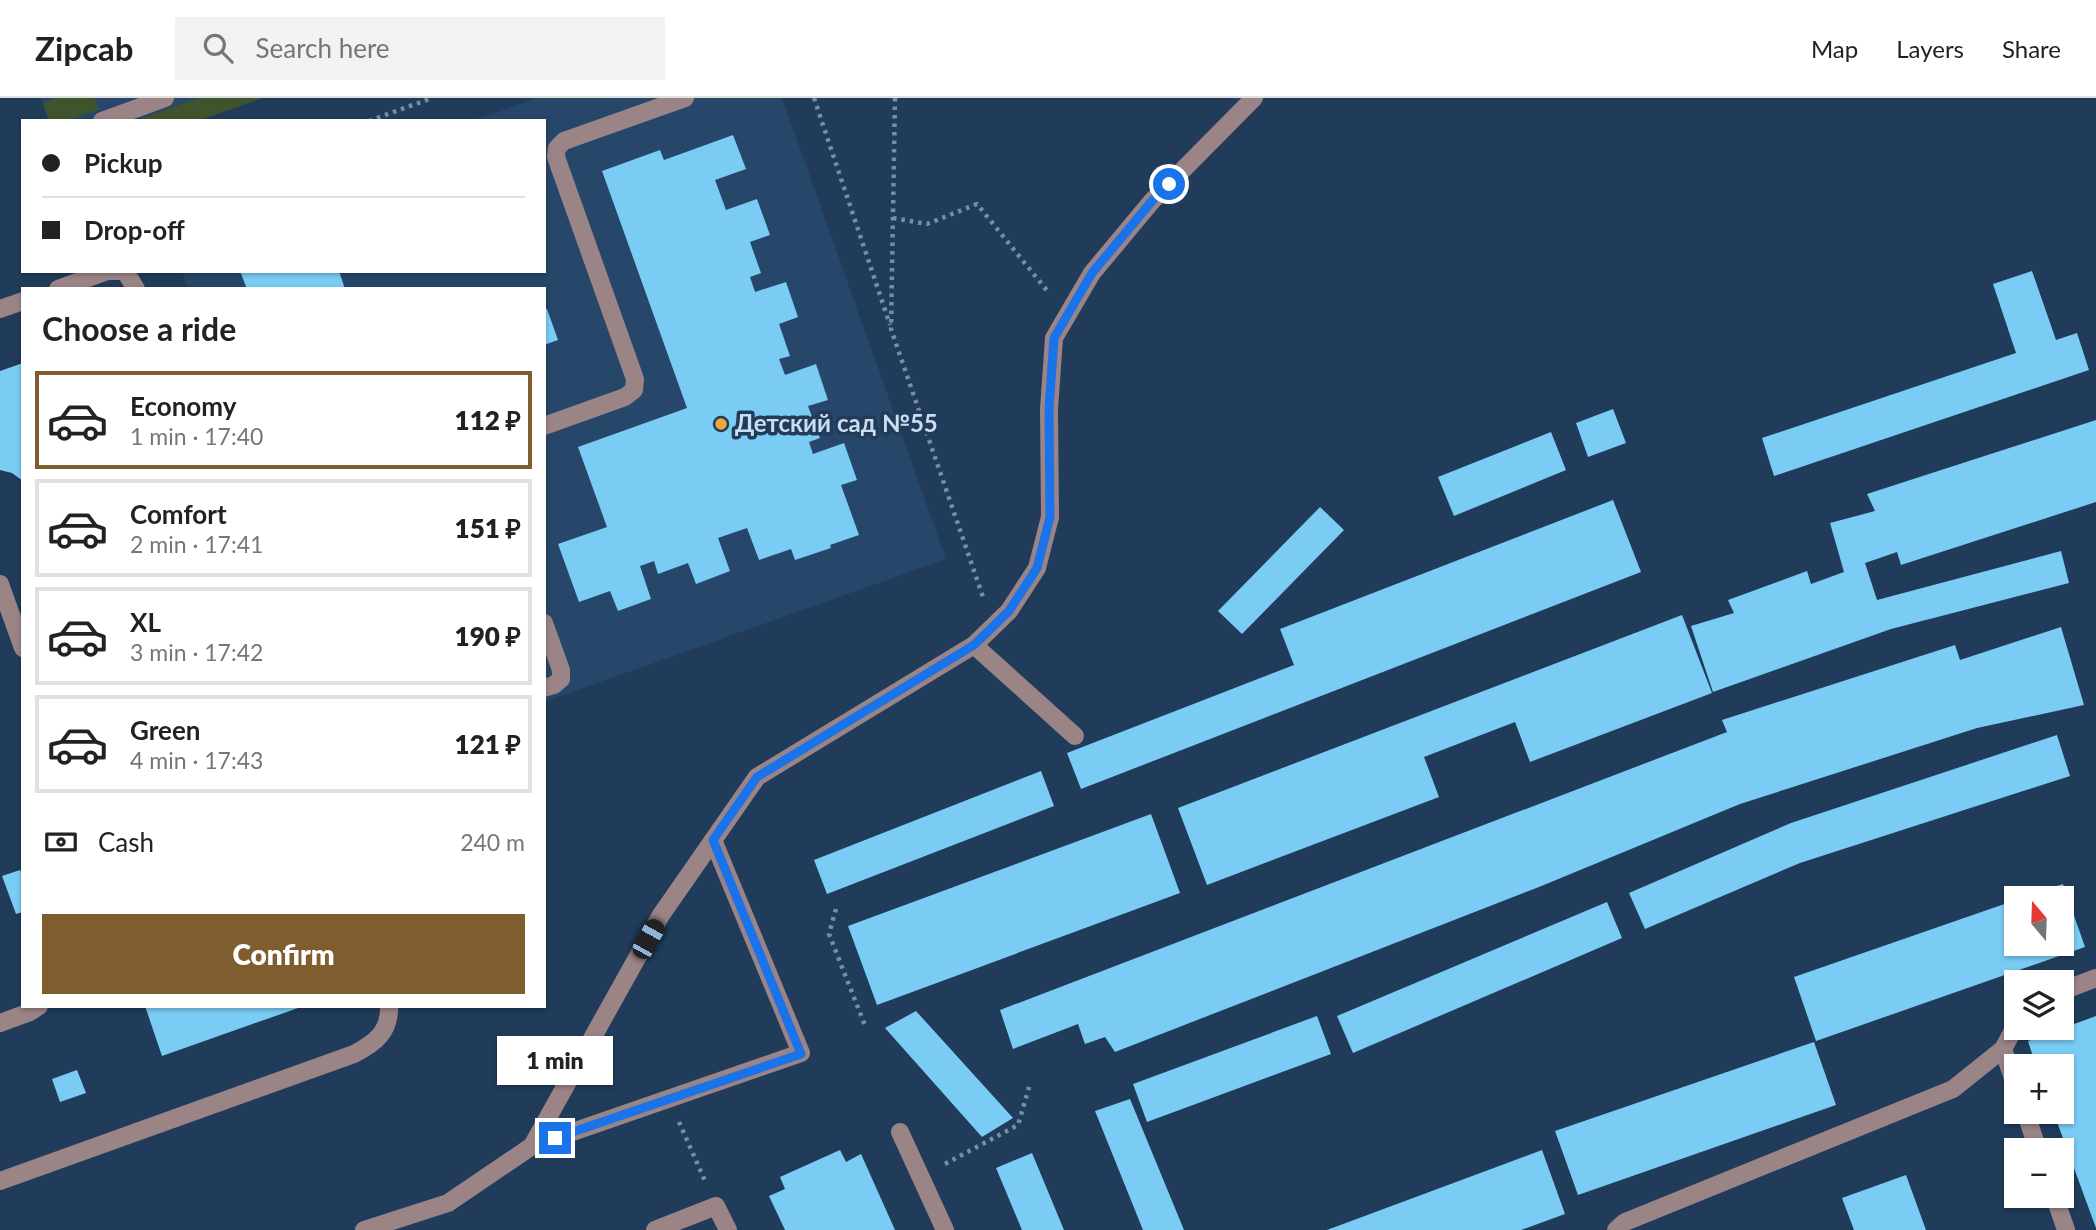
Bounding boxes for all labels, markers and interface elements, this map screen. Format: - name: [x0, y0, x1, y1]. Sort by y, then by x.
- search box: [175, 17, 665, 80]
- text: Zipcab: [35, 28, 133, 68]
- icon: search: [199, 29, 237, 67]
- text: Search here: [255, 32, 390, 64]
- text: Map: [1811, 34, 1858, 63]
- text: Layers: [1896, 34, 1964, 63]
- text: Share: [2002, 34, 2061, 63]
- text: Pickup: [84, 147, 163, 179]
- route start: [1153, 168, 1185, 200]
- text: Drop-off: [84, 214, 185, 246]
- text: Choose a ride: [42, 309, 236, 348]
- icon: car: [46, 389, 109, 452]
- text: Economy: [130, 390, 236, 422]
- text: 112 ₽: [455, 404, 521, 436]
- place label: Детский сад №55: [735, 408, 938, 437]
- marker: Детский сад №55: [713, 416, 729, 432]
- text: 1 min · 17:40: [130, 422, 263, 450]
- icon: car: [46, 497, 109, 560]
- text: Comfort: [130, 498, 227, 530]
- text: 151 ₽: [455, 512, 521, 544]
- text: 2 min · 17:41: [130, 530, 263, 558]
- icon: car: [46, 605, 109, 668]
- text: XL: [130, 606, 161, 638]
- text: 190 ₽: [455, 620, 521, 652]
- text: 3 min · 17:42: [130, 638, 263, 666]
- icon: car: [46, 713, 109, 776]
- text: Green: [130, 714, 200, 746]
- text: 121 ₽: [455, 728, 521, 760]
- text: 4 min · 17:43: [130, 746, 263, 774]
- icon: cash: [42, 823, 80, 861]
- text: Cash: [98, 826, 154, 858]
- text: 240 m: [460, 828, 525, 856]
- north arrow: [2004, 886, 2074, 956]
- map controls: [2004, 886, 2074, 1208]
- button: Confirm: [42, 914, 525, 994]
- car: [629, 916, 668, 962]
- button: layers: [2004, 970, 2074, 1040]
- callout: 1 min: [497, 1037, 613, 1086]
- text: 1 min: [526, 1046, 584, 1074]
- button: +: [2004, 1054, 2074, 1124]
- route end: [539, 1122, 571, 1154]
- button: −: [2004, 1138, 2074, 1208]

